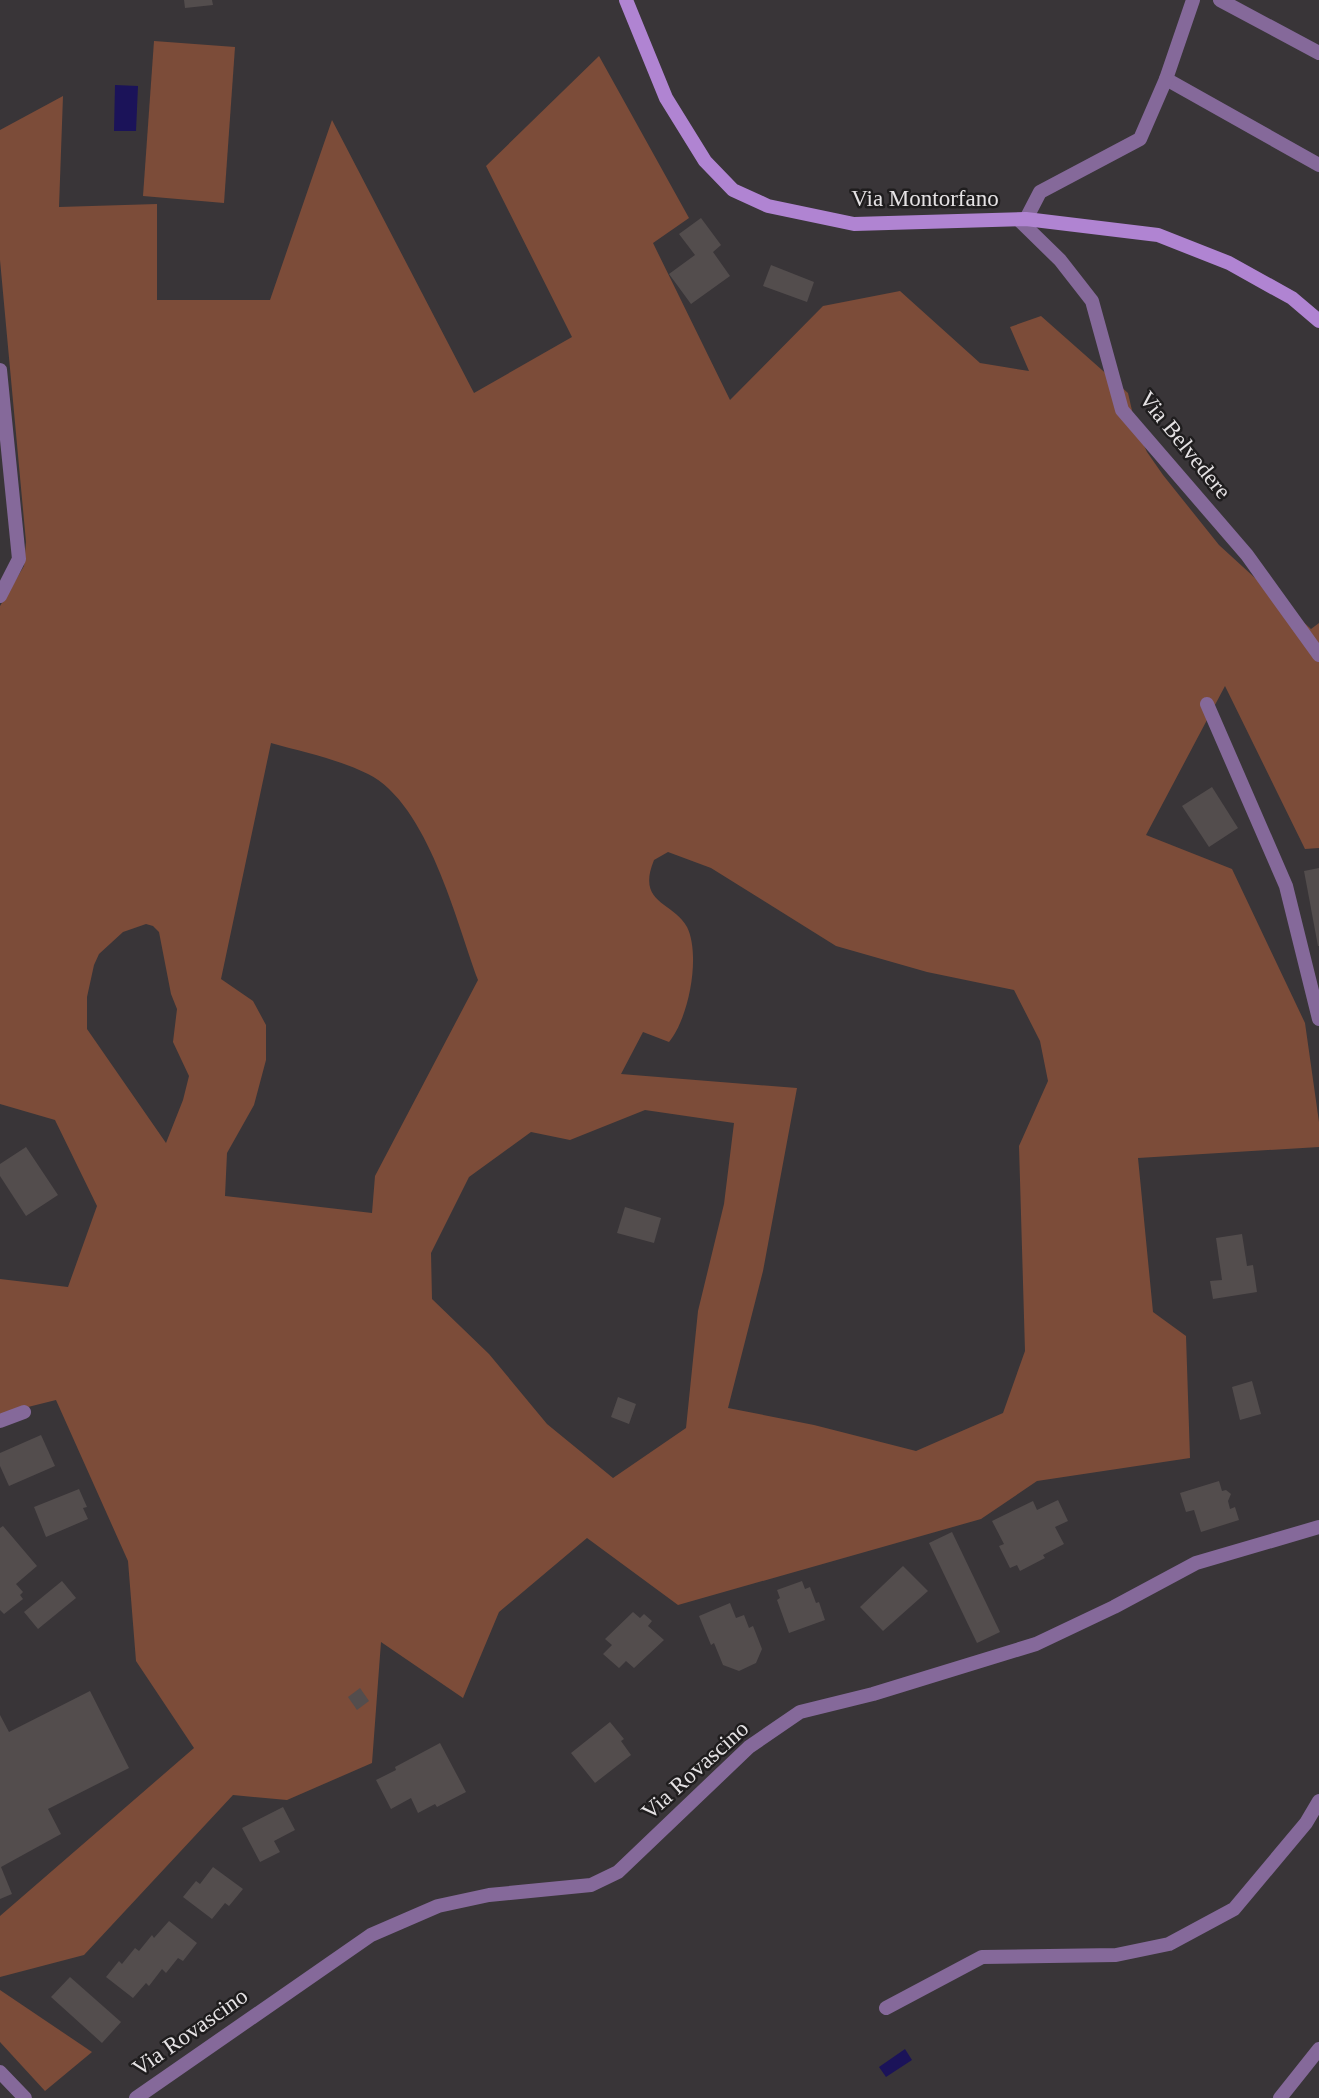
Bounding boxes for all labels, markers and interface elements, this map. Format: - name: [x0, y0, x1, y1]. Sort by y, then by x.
- street label: Via Montorfano: [851, 186, 999, 211]
- street label: Via Belvedere: [1134, 386, 1236, 504]
- street label: Via Rovascino: [637, 1716, 753, 1824]
- street label: Via Rovascino: [128, 1983, 252, 2081]

